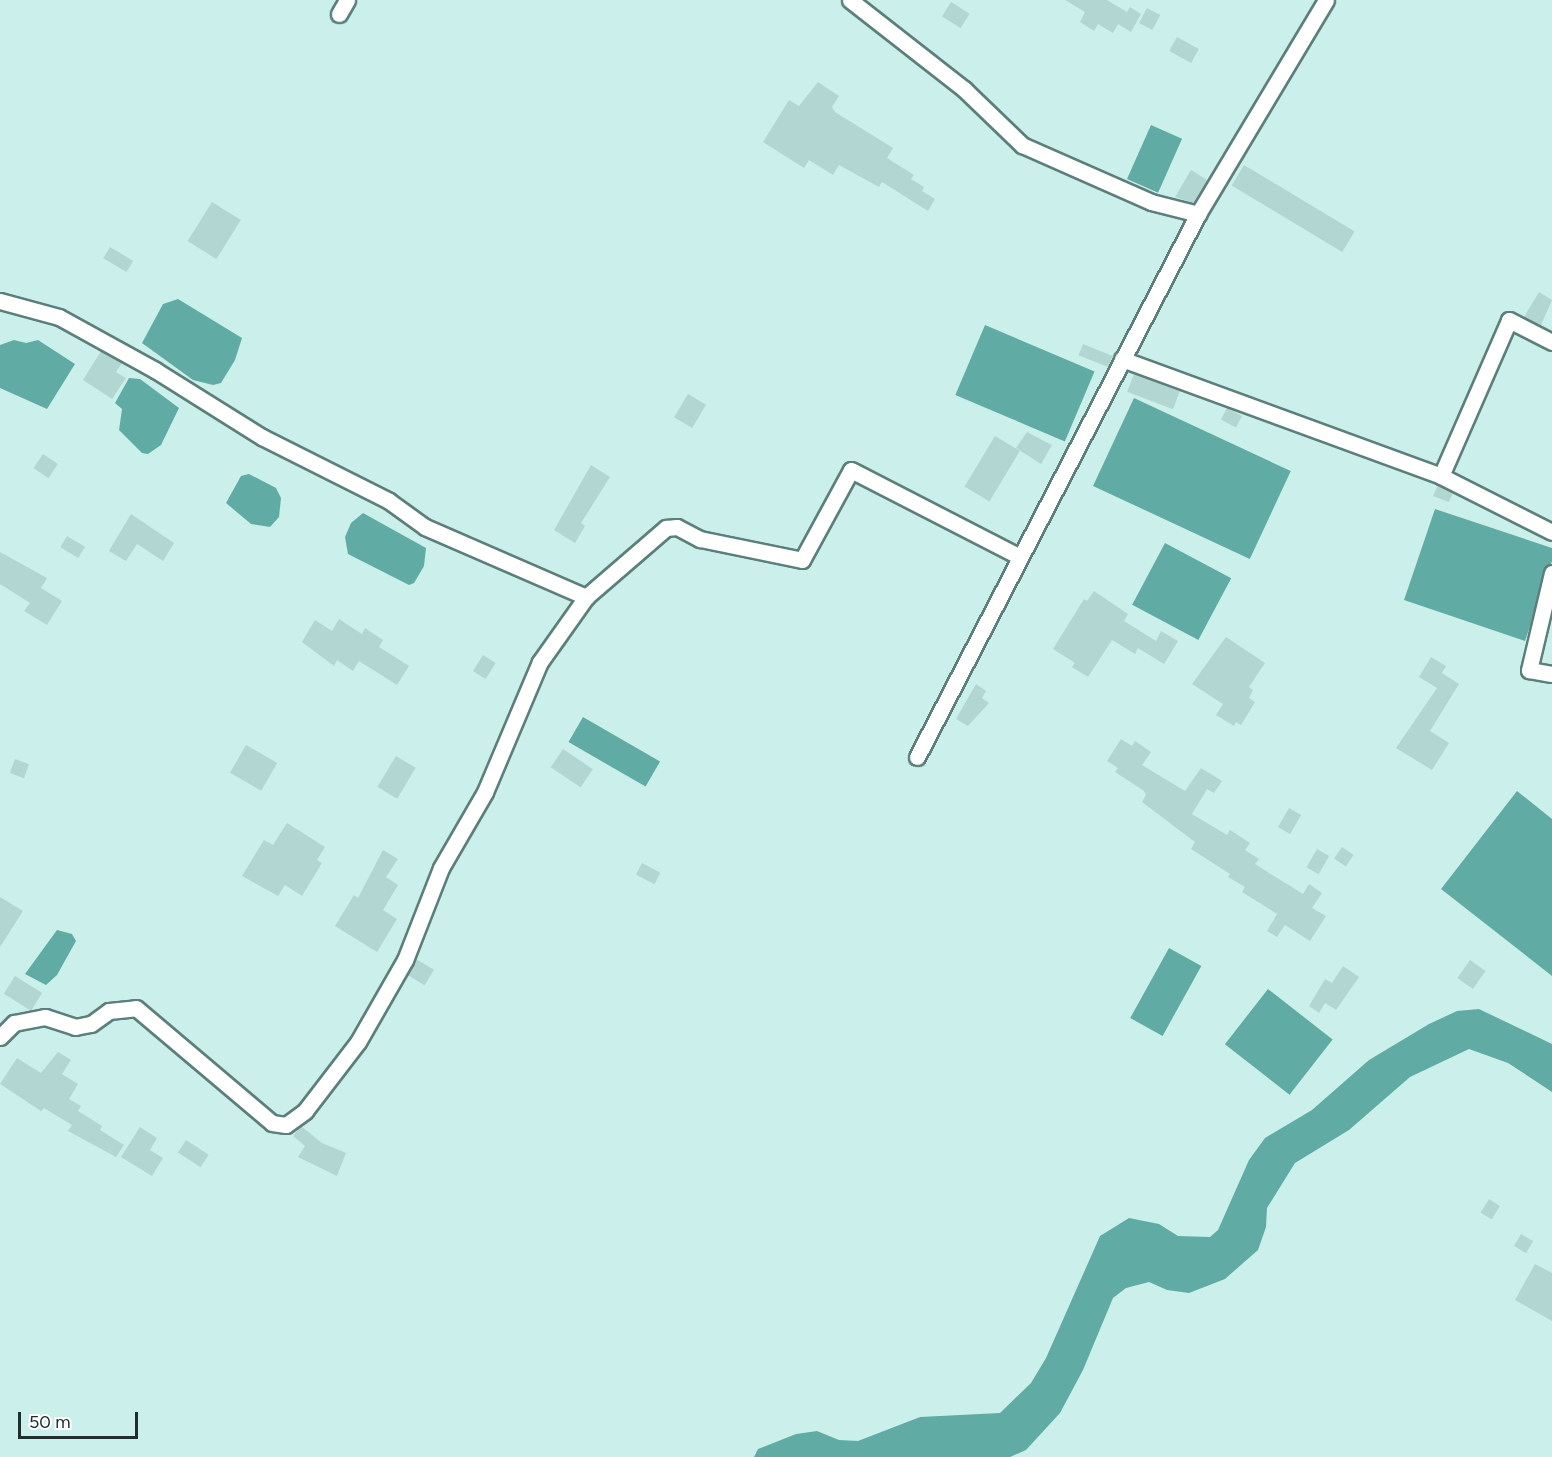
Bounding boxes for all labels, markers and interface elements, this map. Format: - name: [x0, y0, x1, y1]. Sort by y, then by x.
- scale bar: [21, 1400, 141, 1438]
- text: 50 m: [29, 1411, 71, 1433]

